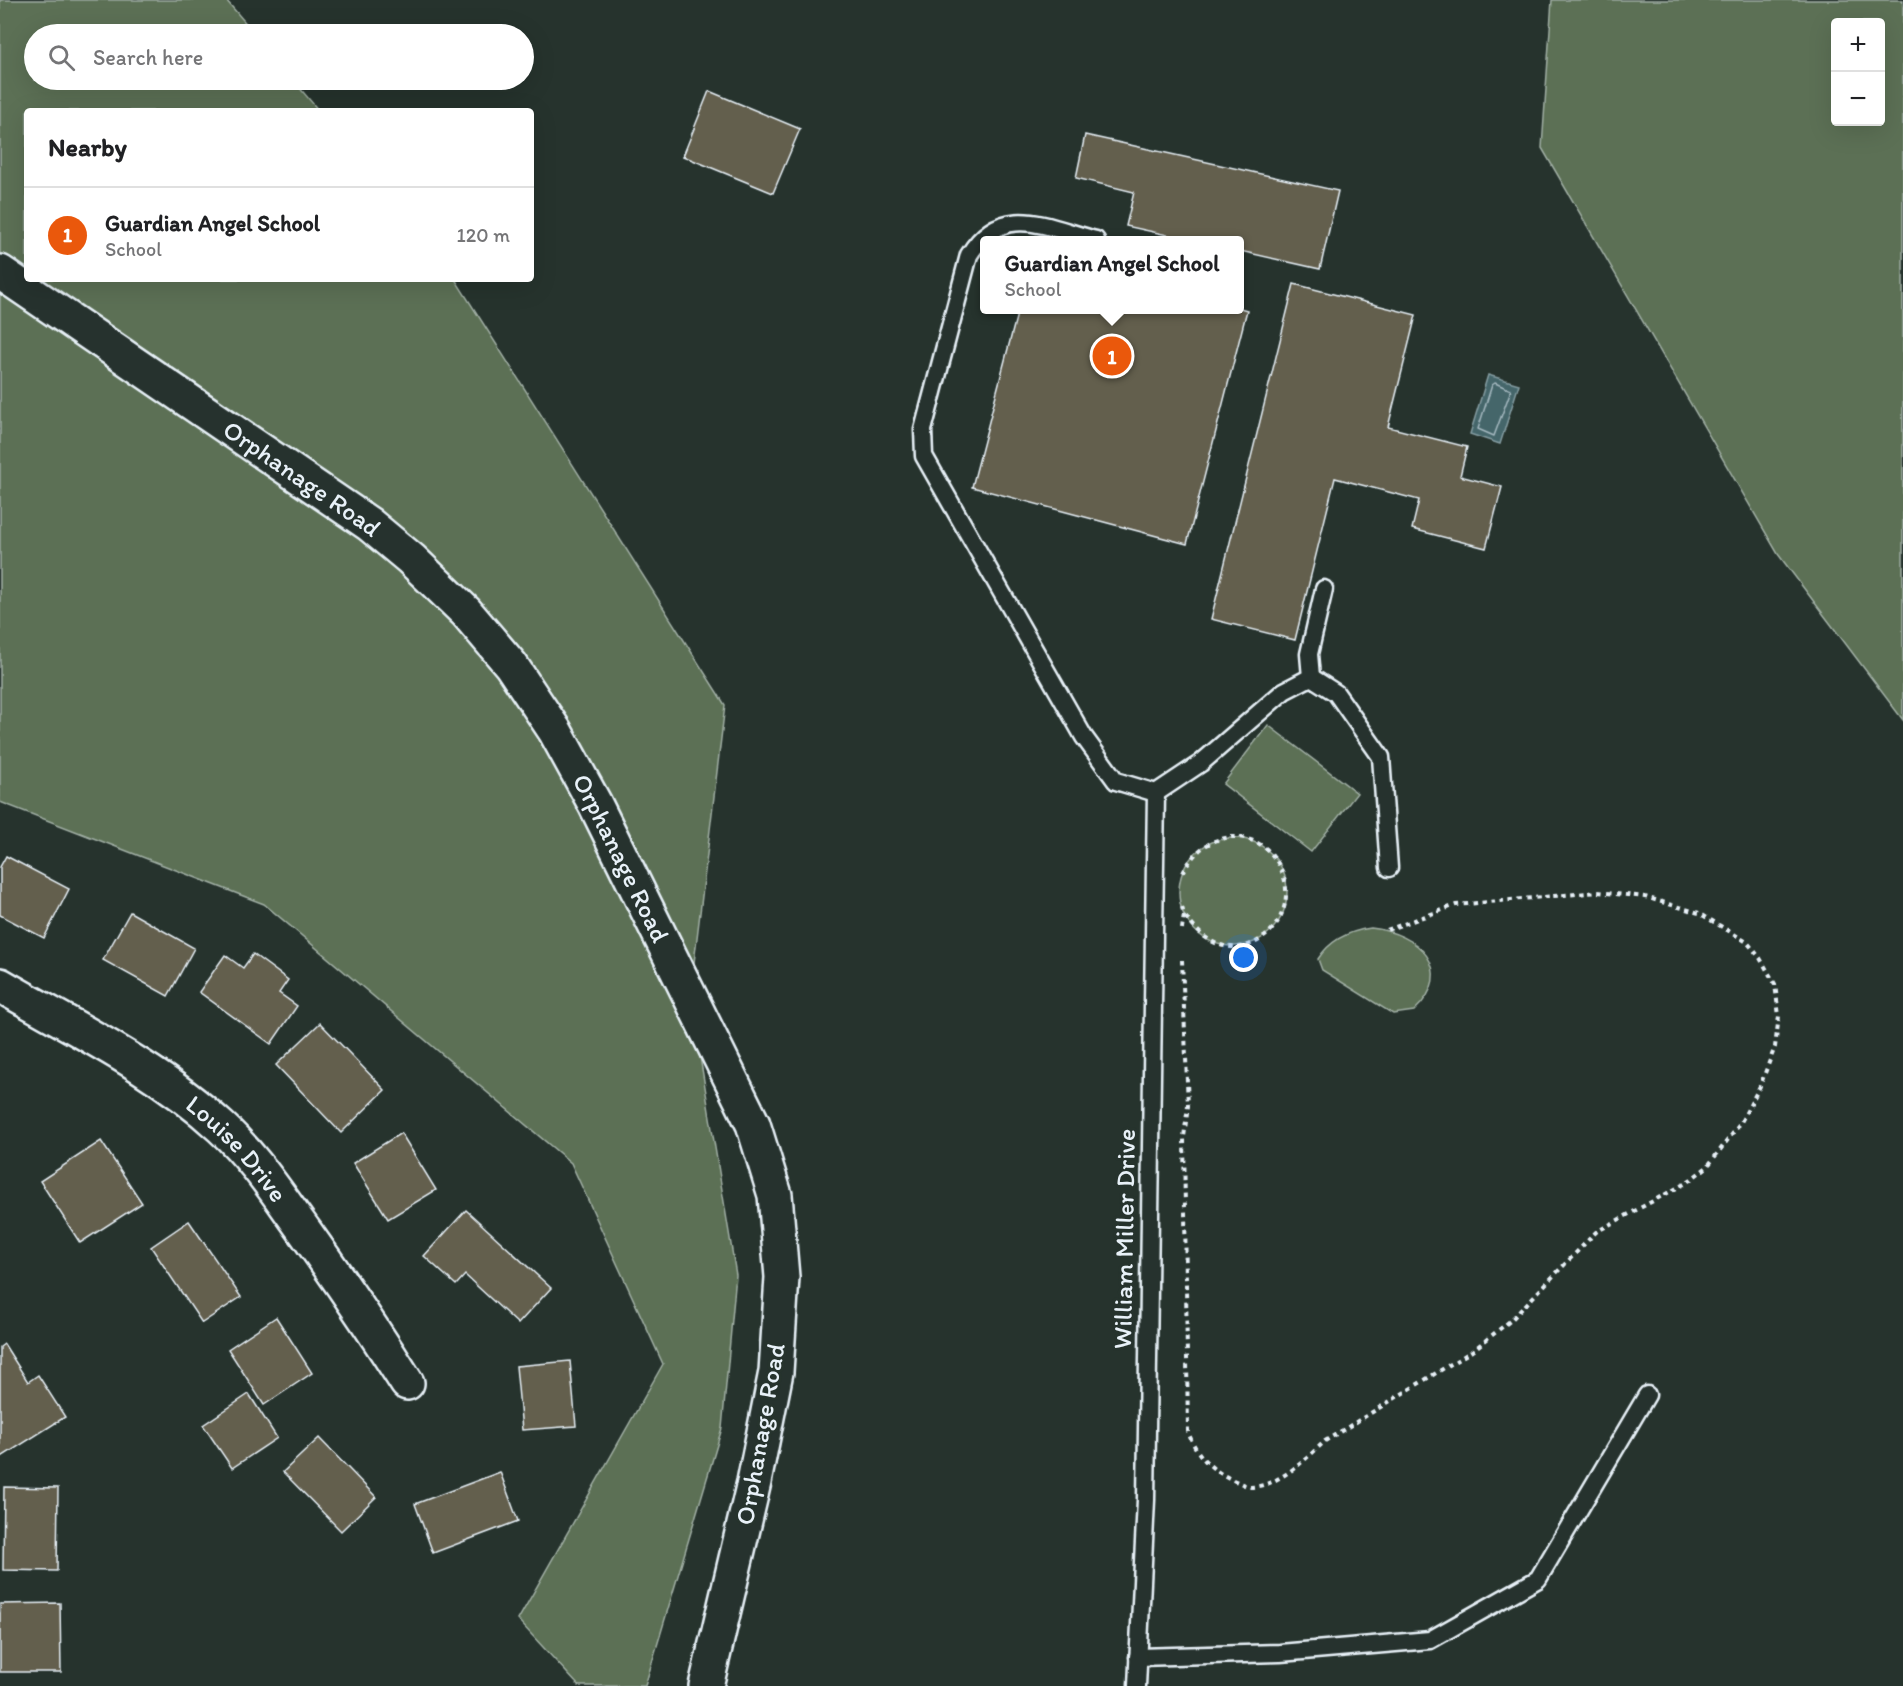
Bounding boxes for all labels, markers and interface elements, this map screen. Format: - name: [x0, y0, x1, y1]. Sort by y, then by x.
- map controls: [1831, 18, 1885, 126]
- button: +: [1831, 18, 1885, 72]
- search box: [24, 24, 534, 90]
- icon: search: [45, 41, 78, 74]
- text: Search here: [93, 44, 203, 71]
- button: −: [1831, 72, 1885, 126]
- text: Nearby: [48, 131, 127, 163]
- text: Guardian Angel School: [105, 210, 320, 237]
- text: 1: [63, 223, 72, 247]
- text: 120 m: [457, 223, 510, 247]
- popup: [980, 236, 1244, 314]
- text: School: [105, 237, 162, 261]
- text: Guardian Angel School: [1004, 250, 1220, 277]
- text: School: [1004, 277, 1061, 301]
- pin: 1: [1092, 334, 1132, 378]
- street label: Orphanage Road: [217, 413, 388, 544]
- street label: Orphanage Road: [566, 768, 677, 948]
- your location: [1229, 943, 1258, 972]
- street label: Louise Drive: [180, 1088, 295, 1208]
- street label: William Miller Drive: [1106, 1129, 1142, 1349]
- street label: Orphanage Road: [728, 1340, 792, 1528]

